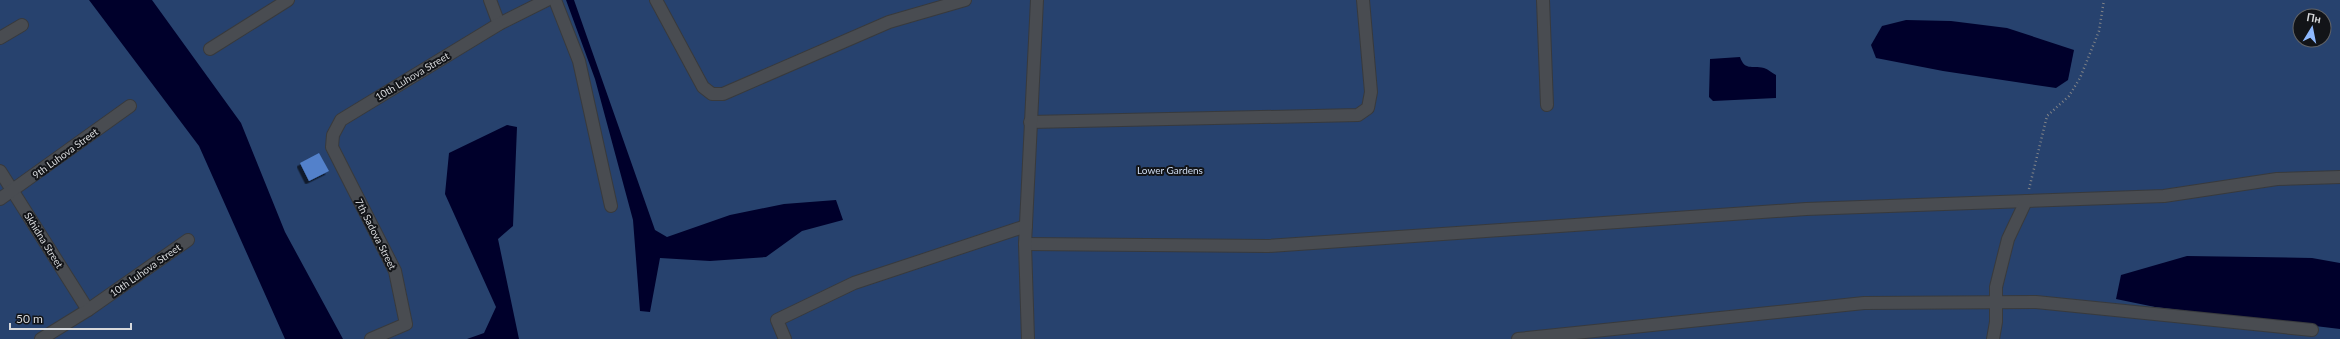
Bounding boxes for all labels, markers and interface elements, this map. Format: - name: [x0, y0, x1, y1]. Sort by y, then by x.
- north arrow: [2292, 8, 2332, 48]
- text: Пн: [2306, 10, 2322, 25]
- street label: 10th Luhova Street: [373, 49, 451, 103]
- street label: 9th Luhova Street: [30, 125, 100, 181]
- park label: Lower Gardens: [1137, 164, 1203, 176]
- street label: 7th Sadova Street: [353, 197, 399, 272]
- street label: Skhidna Street: [22, 210, 66, 270]
- street label: 10th Luhova Street: [107, 241, 183, 299]
- scale bar: [10, 305, 131, 331]
- text: 50 m: [16, 311, 43, 326]

